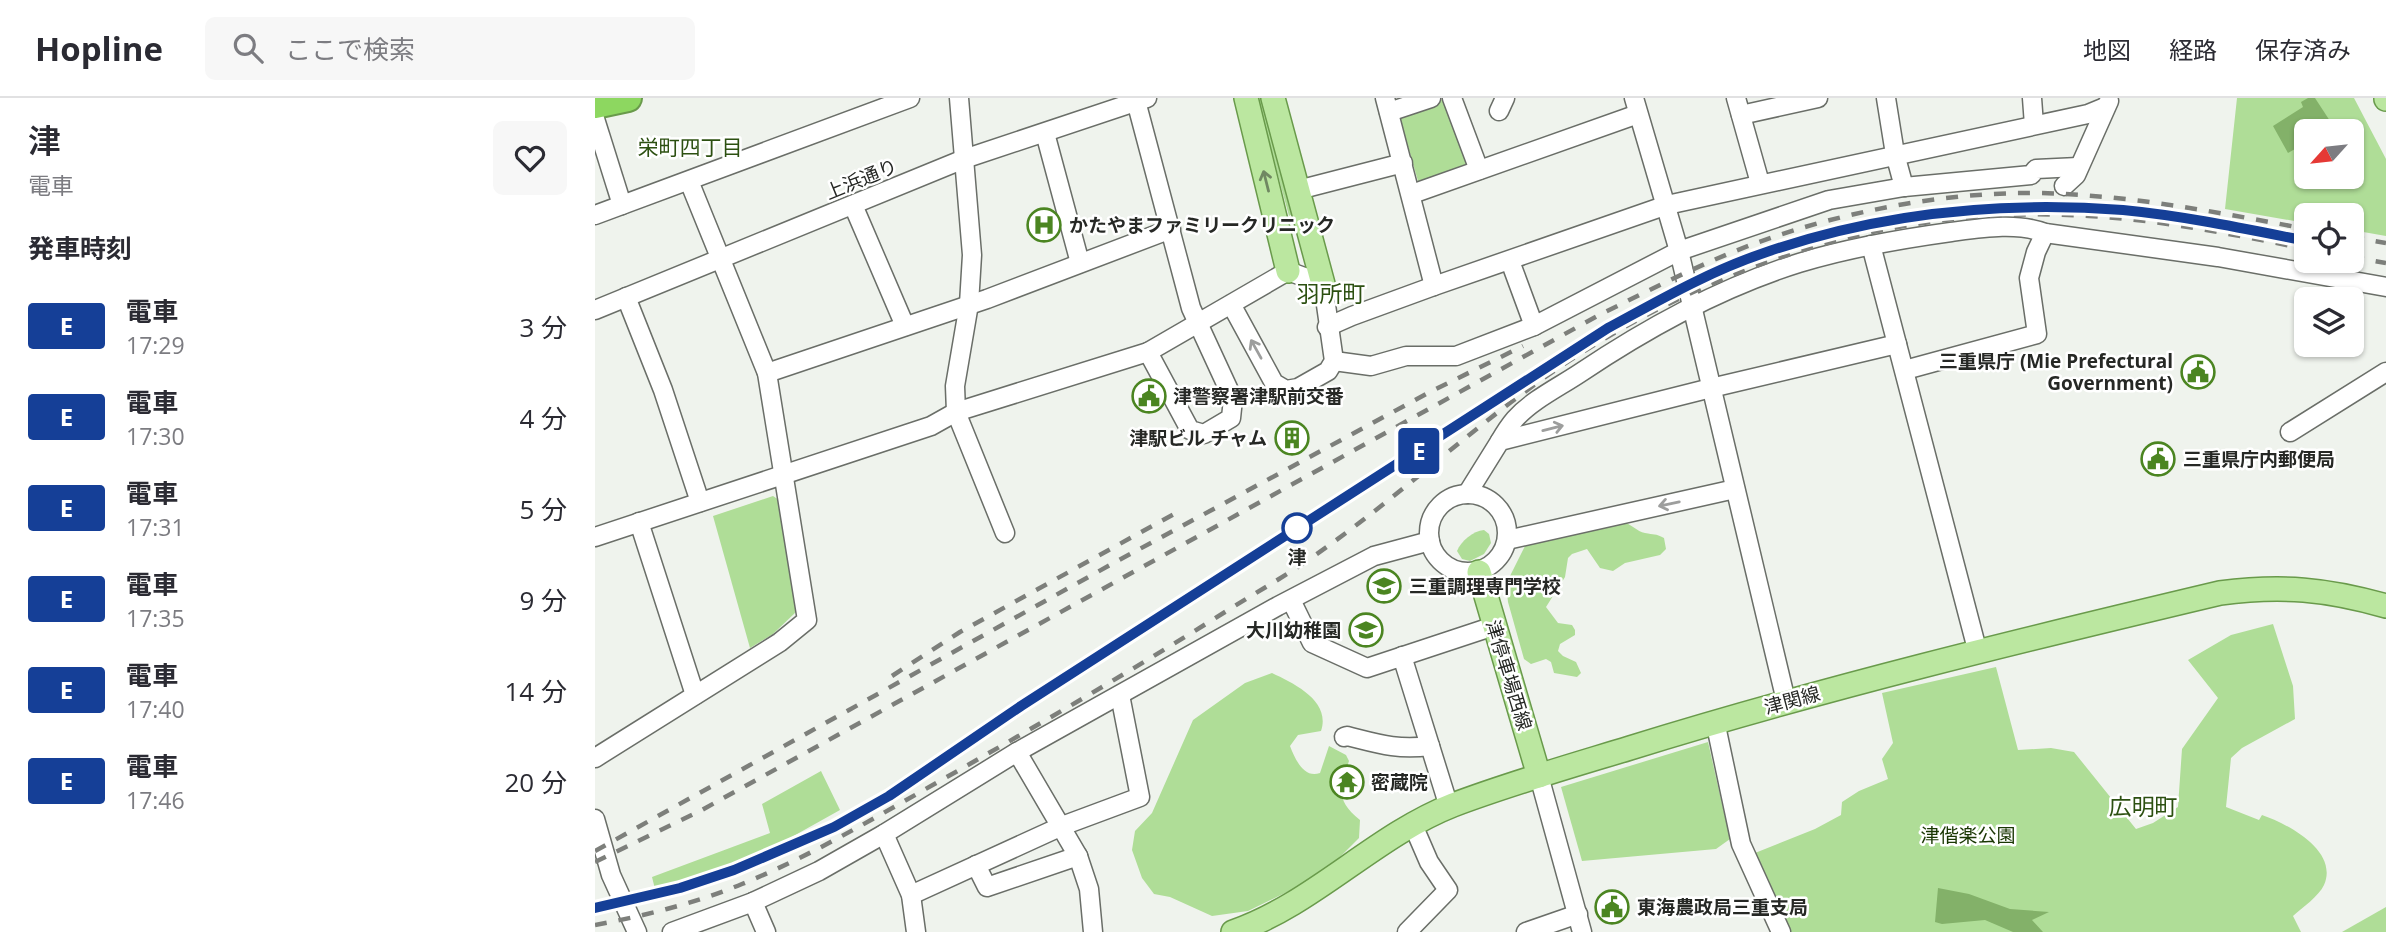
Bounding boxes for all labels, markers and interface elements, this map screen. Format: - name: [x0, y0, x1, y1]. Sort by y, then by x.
- search box: [205, 17, 695, 80]
- text: Hopline: [35, 26, 163, 71]
- icon: search: [229, 29, 267, 67]
- text: ここで検索: [285, 31, 415, 67]
- text: 地図: [2083, 33, 2131, 66]
- text: 経路: [2169, 33, 2217, 66]
- text: 保存済み: [2255, 33, 2351, 66]
- text: 津: [28, 118, 61, 163]
- north arrow: [2294, 119, 2364, 189]
- map controls: [2294, 119, 2364, 357]
- button: heart: [493, 121, 567, 195]
- district label: 栄町四丁目: [638, 133, 743, 161]
- street label: 上浜通り: [821, 153, 901, 205]
- text: 電車: [28, 169, 74, 201]
- one-way arrow: [1259, 170, 1272, 193]
- button: locate: [2294, 203, 2364, 273]
- hospital icon: かたやまファミリークリニック: [1025, 206, 1063, 244]
- place label: かたやまファミリークリニック: [1069, 212, 1335, 238]
- text: 発車時刻: [28, 230, 132, 266]
- district label: 羽所町: [1297, 277, 1366, 309]
- button: layers: [2294, 287, 2364, 357]
- text: 電車: [126, 293, 178, 329]
- text: E: [60, 309, 73, 342]
- text: 3 分: [519, 309, 567, 345]
- text: 17:29: [126, 329, 185, 361]
- one-way arrow: [1249, 340, 1263, 360]
- place label: 三重県庁 (Mie Prefectural Government): [1939, 348, 2173, 396]
- public building icon: 三重県庁 (Mie Prefectural Government): [2179, 353, 2217, 391]
- public building icon: 津警察署津駅前交番: [1130, 377, 1168, 415]
- place label: 津警察署津駅前交番: [1173, 383, 1344, 409]
- text: 電車: [126, 384, 178, 420]
- text: E: [60, 400, 73, 433]
- text: 4 分: [519, 400, 567, 436]
- building icon: 津駅ビル チャム: [1273, 419, 1311, 457]
- text: 17:30: [126, 420, 185, 452]
- one-way arrow: [1542, 421, 1564, 434]
- place label: 津駅ビル チャム: [1129, 425, 1267, 451]
- line badge: E: [1396, 428, 1442, 474]
- text: E: [1412, 434, 1426, 467]
- public building icon: 三重県庁内郵便局: [2139, 440, 2177, 478]
- place label: 三重県庁内郵便局: [2183, 446, 2335, 472]
- text: 電車: [126, 475, 178, 511]
- text: E: [60, 491, 73, 524]
- text: 5 分: [519, 491, 567, 527]
- one-way arrow: [1658, 499, 1680, 512]
- text: 17:31: [126, 511, 185, 543]
- marker: 津: [1282, 513, 1312, 543]
- place label: 津: [1287, 544, 1307, 570]
- text: 電車: [126, 566, 178, 602]
- school or university icon: 三重調理専門学校: [1365, 567, 1403, 605]
- place label: 三重調理専門学校: [1409, 573, 1561, 599]
- text: E: [60, 582, 73, 615]
- text: 9 分: [519, 582, 567, 618]
- text: 17:35: [126, 602, 185, 634]
- school or university icon: 大川幼稚園: [1347, 611, 1385, 649]
- place label: 大川幼稚園: [1246, 617, 1341, 643]
- street label: 津停車場西線: [1480, 617, 1538, 733]
- text: 電車: [126, 657, 178, 693]
- text: E: [60, 673, 73, 706]
- text: 14 分: [505, 673, 567, 709]
- street label: 津関線: [1761, 680, 1823, 720]
- text: 17:40: [126, 693, 185, 725]
- text: 電車: [126, 748, 178, 784]
- temple icon: 密蔵院: [1328, 763, 1366, 801]
- text: E: [60, 764, 73, 797]
- text: 20 分: [505, 764, 567, 800]
- place label: 密蔵院: [1371, 769, 1428, 795]
- text: 17:46: [126, 784, 185, 816]
- district label: 広明町: [2109, 790, 2178, 822]
- park label: 津偕楽公園: [1920, 822, 2016, 848]
- public building icon: 東海農政局三重支局: [1593, 888, 1631, 926]
- place label: 東海農政局三重支局: [1637, 894, 1808, 920]

